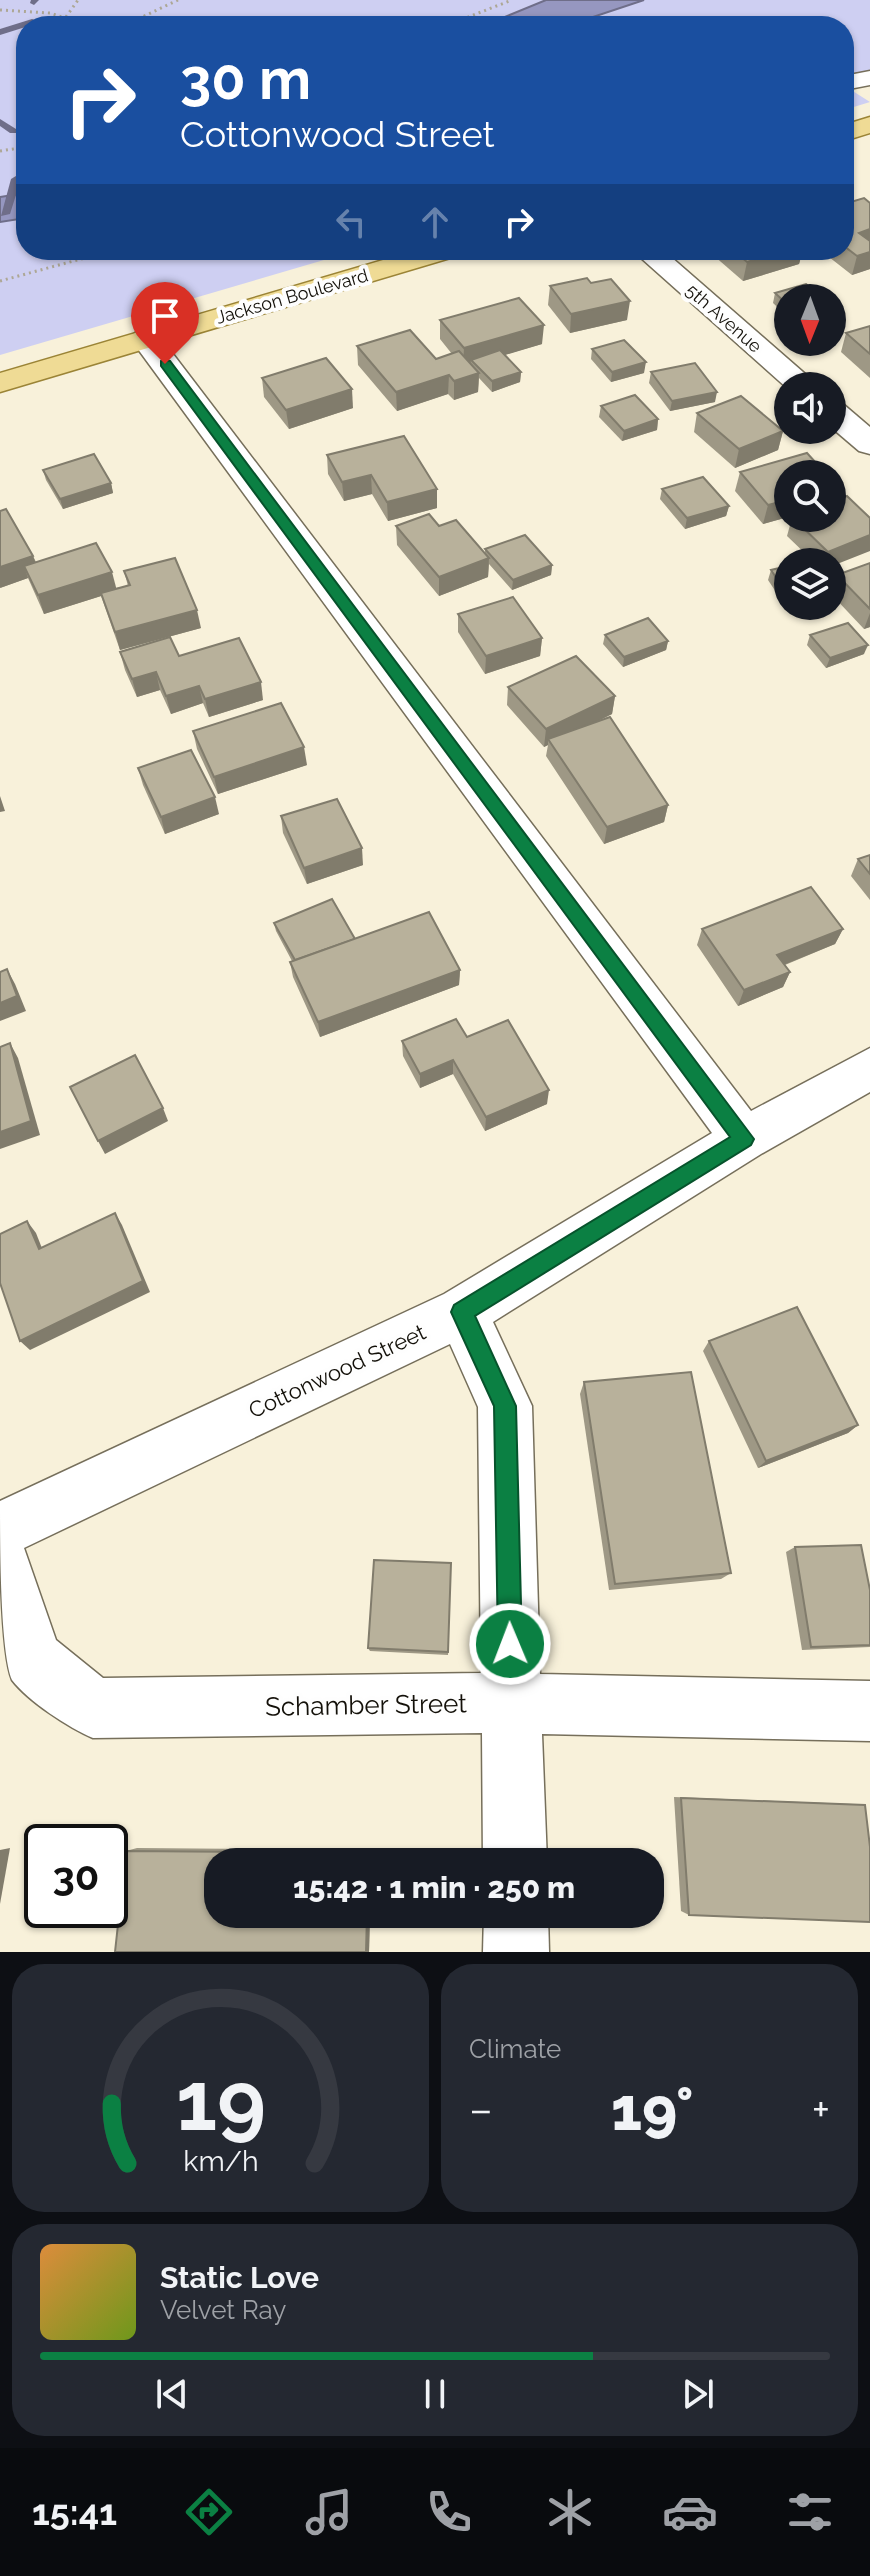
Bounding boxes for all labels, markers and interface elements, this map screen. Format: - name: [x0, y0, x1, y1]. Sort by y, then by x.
- text: 30 m: [180, 46, 311, 112]
- icon: right: [48, 48, 152, 152]
- text: Cottonwood Street: [180, 113, 495, 155]
- icon: left: [329, 200, 373, 244]
- icon: ahead: [413, 200, 457, 244]
- icon: right: [497, 200, 541, 244]
- street label: Jackson Boulevard: [214, 264, 370, 328]
- street label: 5th Avenue: [682, 279, 767, 357]
- pin: [131, 282, 199, 364]
- north arrow: [774, 284, 846, 356]
- map controls: [774, 284, 846, 620]
- icon: arrive: [143, 294, 187, 338]
- button: sound: [774, 372, 846, 444]
- button: search: [774, 460, 846, 532]
- button: layers: [774, 548, 846, 620]
- street label: Cottonwood Street: [244, 1318, 430, 1423]
- position arrow: [468, 1602, 552, 1686]
- street label: Schamber Street: [265, 1688, 467, 1722]
- speed limit sign: 30: [24, 1824, 128, 1928]
- text: 15:42 · 1 min · 250 m: [293, 1870, 575, 1905]
- text: Climate: [469, 2034, 561, 2064]
- text: 19: [175, 2052, 266, 2149]
- text: 19°: [611, 2074, 693, 2144]
- text: −: [469, 2084, 493, 2135]
- text: +: [812, 2084, 830, 2135]
- text: km/h: [183, 2144, 258, 2178]
- text: Static Love: [160, 2260, 319, 2295]
- text: Velvet Ray: [160, 2295, 286, 2325]
- icon: previous: [150, 2372, 194, 2416]
- icon: pause: [413, 2372, 457, 2416]
- icon: next: [676, 2372, 720, 2416]
- icon: directions: [181, 2484, 237, 2540]
- icon: music: [301, 2484, 357, 2540]
- icon: phone: [421, 2484, 477, 2540]
- icon: climate: [542, 2484, 598, 2540]
- icon: car: [662, 2484, 718, 2540]
- icon: filters: [782, 2484, 838, 2540]
- text: 15:41: [32, 2491, 117, 2533]

